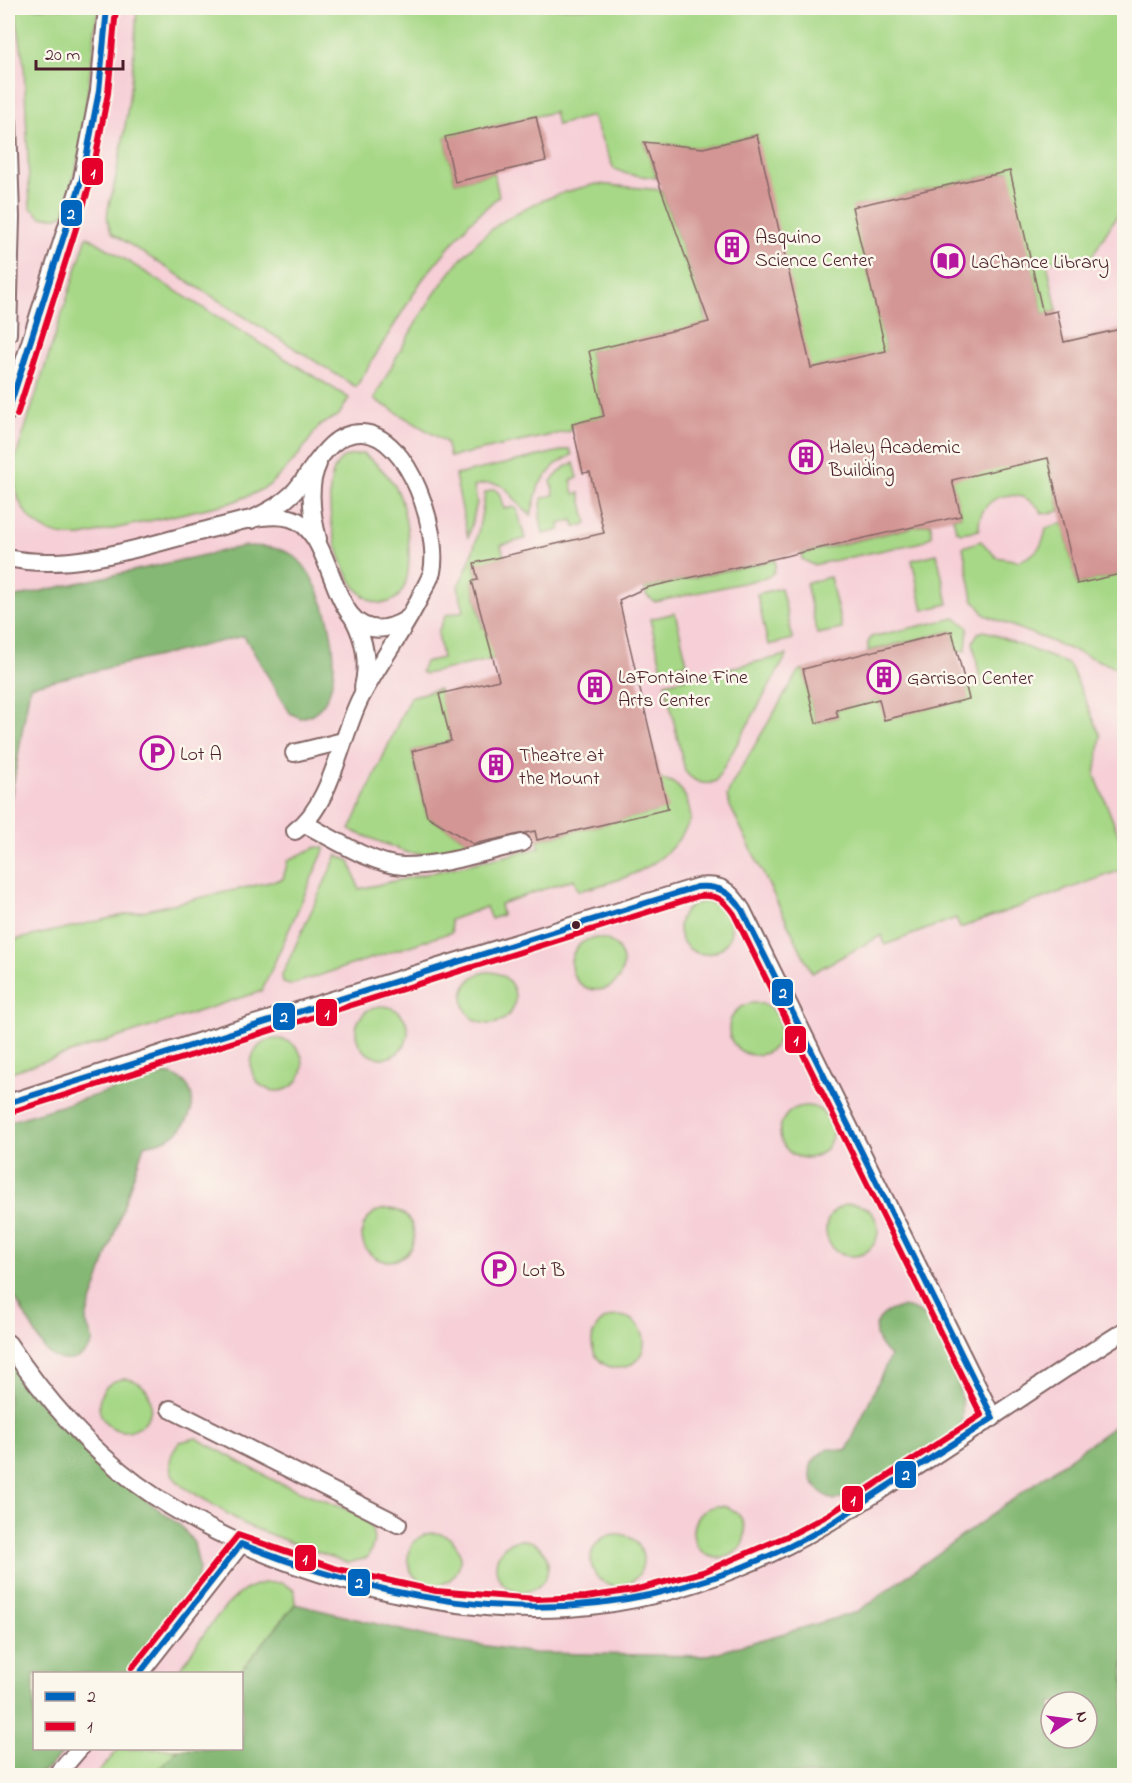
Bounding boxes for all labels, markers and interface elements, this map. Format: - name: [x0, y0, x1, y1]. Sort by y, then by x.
- scale bar: [36, 33, 123, 71]
- text: 20 m: [45, 43, 80, 69]
- line badge: 1: [81, 157, 104, 186]
- text: 1: [90, 162, 96, 186]
- line badge: 2: [60, 199, 83, 227]
- text: 2: [66, 203, 75, 227]
- place label: Asquino Science Center: [755, 224, 874, 276]
- building icon: Asquino Science Center: [714, 229, 750, 265]
- library icon: LaChance Library: [930, 243, 966, 279]
- place label: LaChance Library: [971, 249, 1109, 278]
- place label: Haley Academic Building: [828, 434, 960, 487]
- building icon: Haley Academic Building: [788, 439, 824, 475]
- building icon: Garrison Center: [866, 659, 902, 695]
- place label: LaFontaine Fine Arts Center: [618, 664, 748, 716]
- place label: Garrison Center: [907, 665, 1034, 694]
- building icon: LaFontaine Fine Arts Center: [577, 669, 613, 705]
- parking icon: Lot A: [139, 735, 175, 771]
- place label: Lot A: [180, 741, 222, 770]
- place label: Theatre at the Mount: [519, 742, 604, 794]
- building icon: Theatre at the Mount: [478, 747, 514, 783]
- unlabelled marker: [570, 919, 582, 931]
- line badge: 2: [771, 978, 794, 1007]
- text: 2: [778, 982, 787, 1006]
- line badge: 1: [315, 998, 338, 1027]
- line badge: 2: [272, 1002, 296, 1031]
- text: 1: [324, 1003, 330, 1027]
- text: 2: [279, 1006, 288, 1030]
- line badge: 1: [784, 1025, 807, 1054]
- text: 1: [793, 1029, 799, 1053]
- parking icon: Lot B: [481, 1251, 517, 1287]
- place label: Lot B: [522, 1257, 565, 1286]
- line badge: 2: [894, 1460, 917, 1489]
- text: 2: [901, 1464, 910, 1488]
- line badge: 1: [841, 1485, 864, 1513]
- text: 1: [850, 1489, 856, 1513]
- line badge: 1: [294, 1544, 317, 1572]
- text: 1: [302, 1548, 308, 1572]
- line badge: 2: [347, 1568, 371, 1597]
- text: 2: [354, 1572, 363, 1596]
- legend: [33, 1672, 243, 1750]
- text: 2: [87, 1685, 96, 1711]
- north arrow: [1039, 1690, 1099, 1750]
- text: N: [1069, 1709, 1095, 1725]
- text: 1: [87, 1715, 93, 1741]

